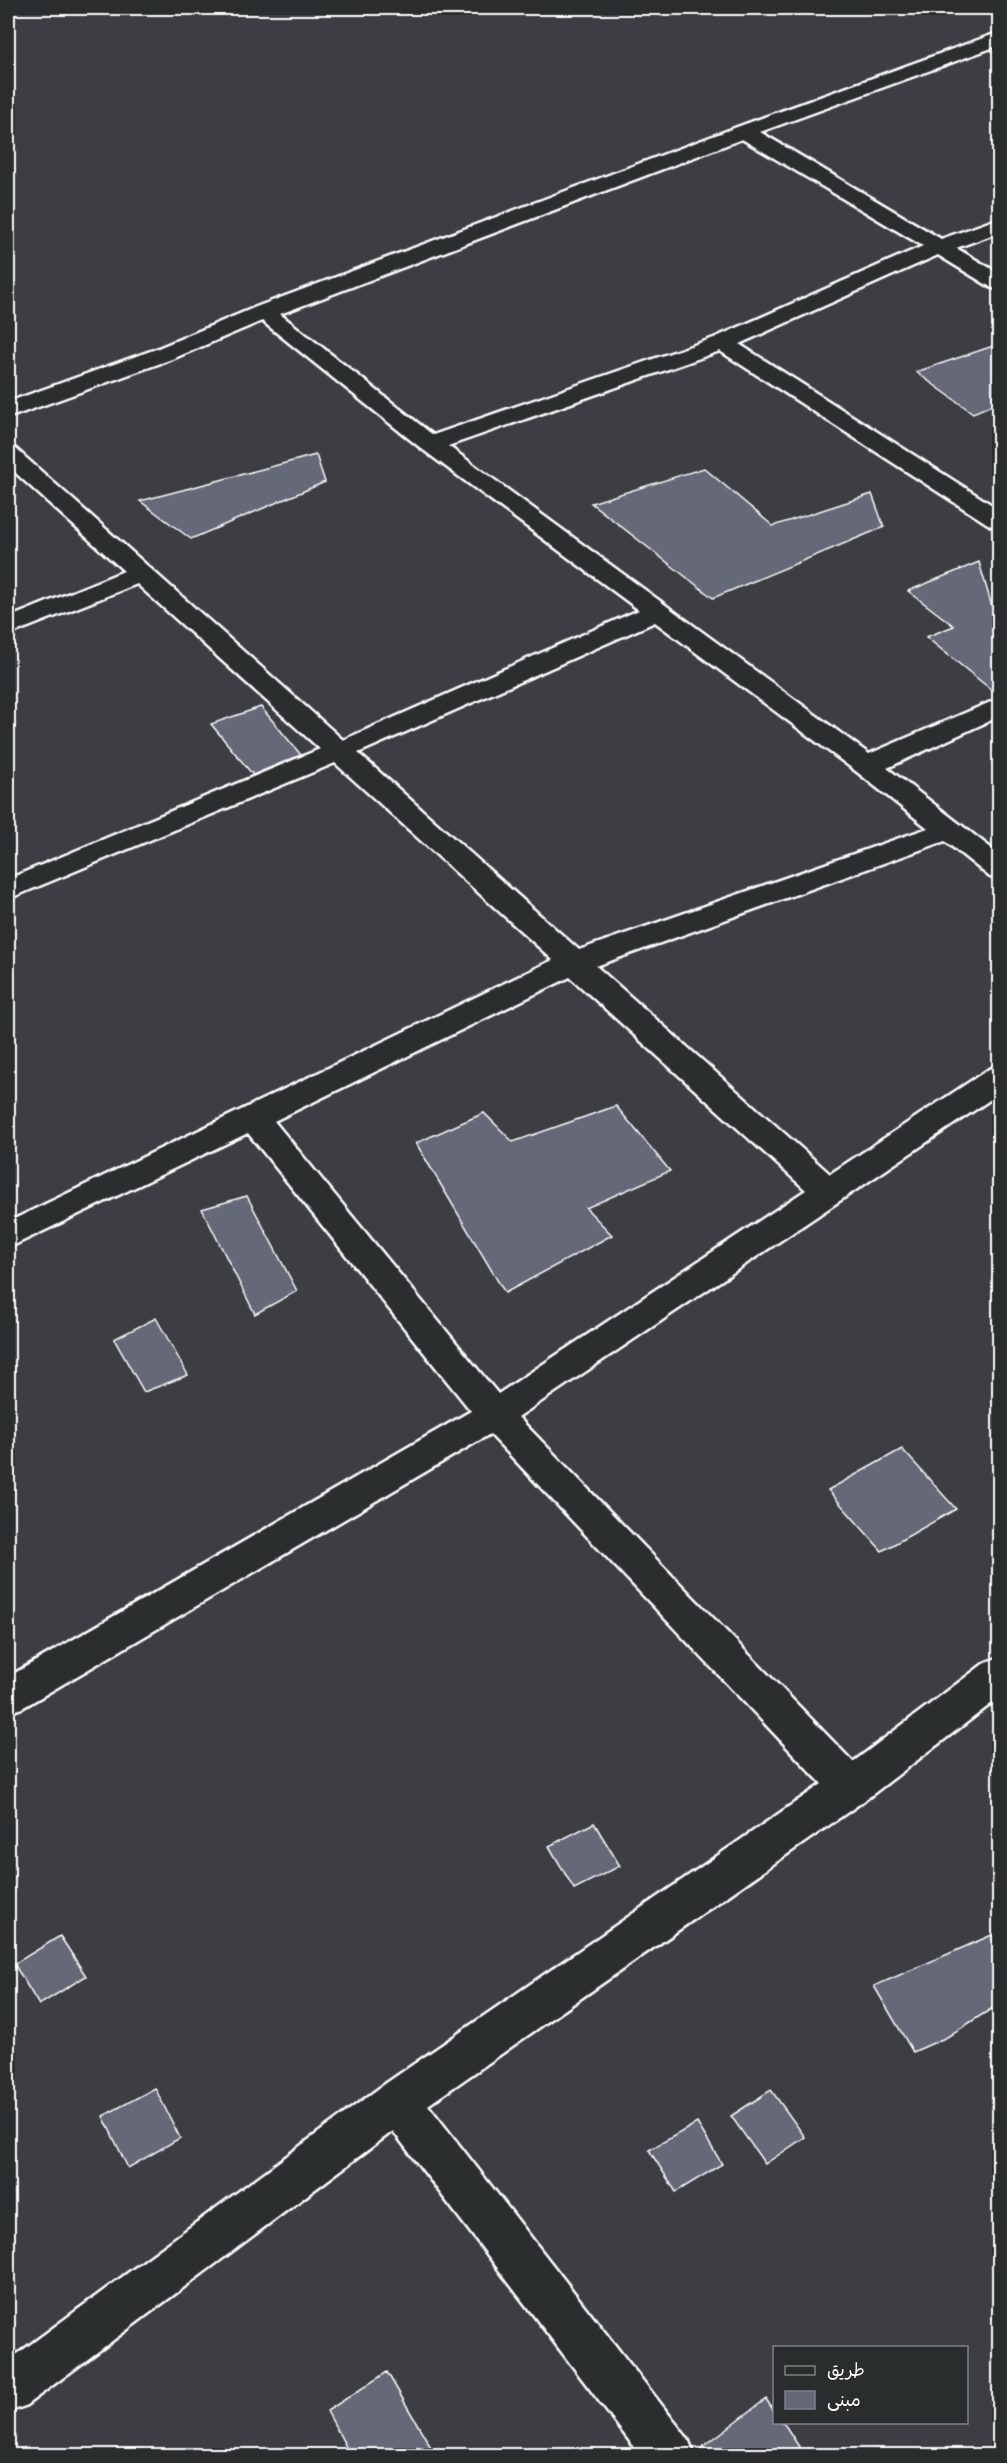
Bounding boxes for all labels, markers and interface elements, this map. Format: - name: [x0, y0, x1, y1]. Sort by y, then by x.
- legend: [773, 2346, 968, 2424]
- text: طريق: [827, 2357, 865, 2386]
- text: مبنى: [827, 2387, 861, 2416]

